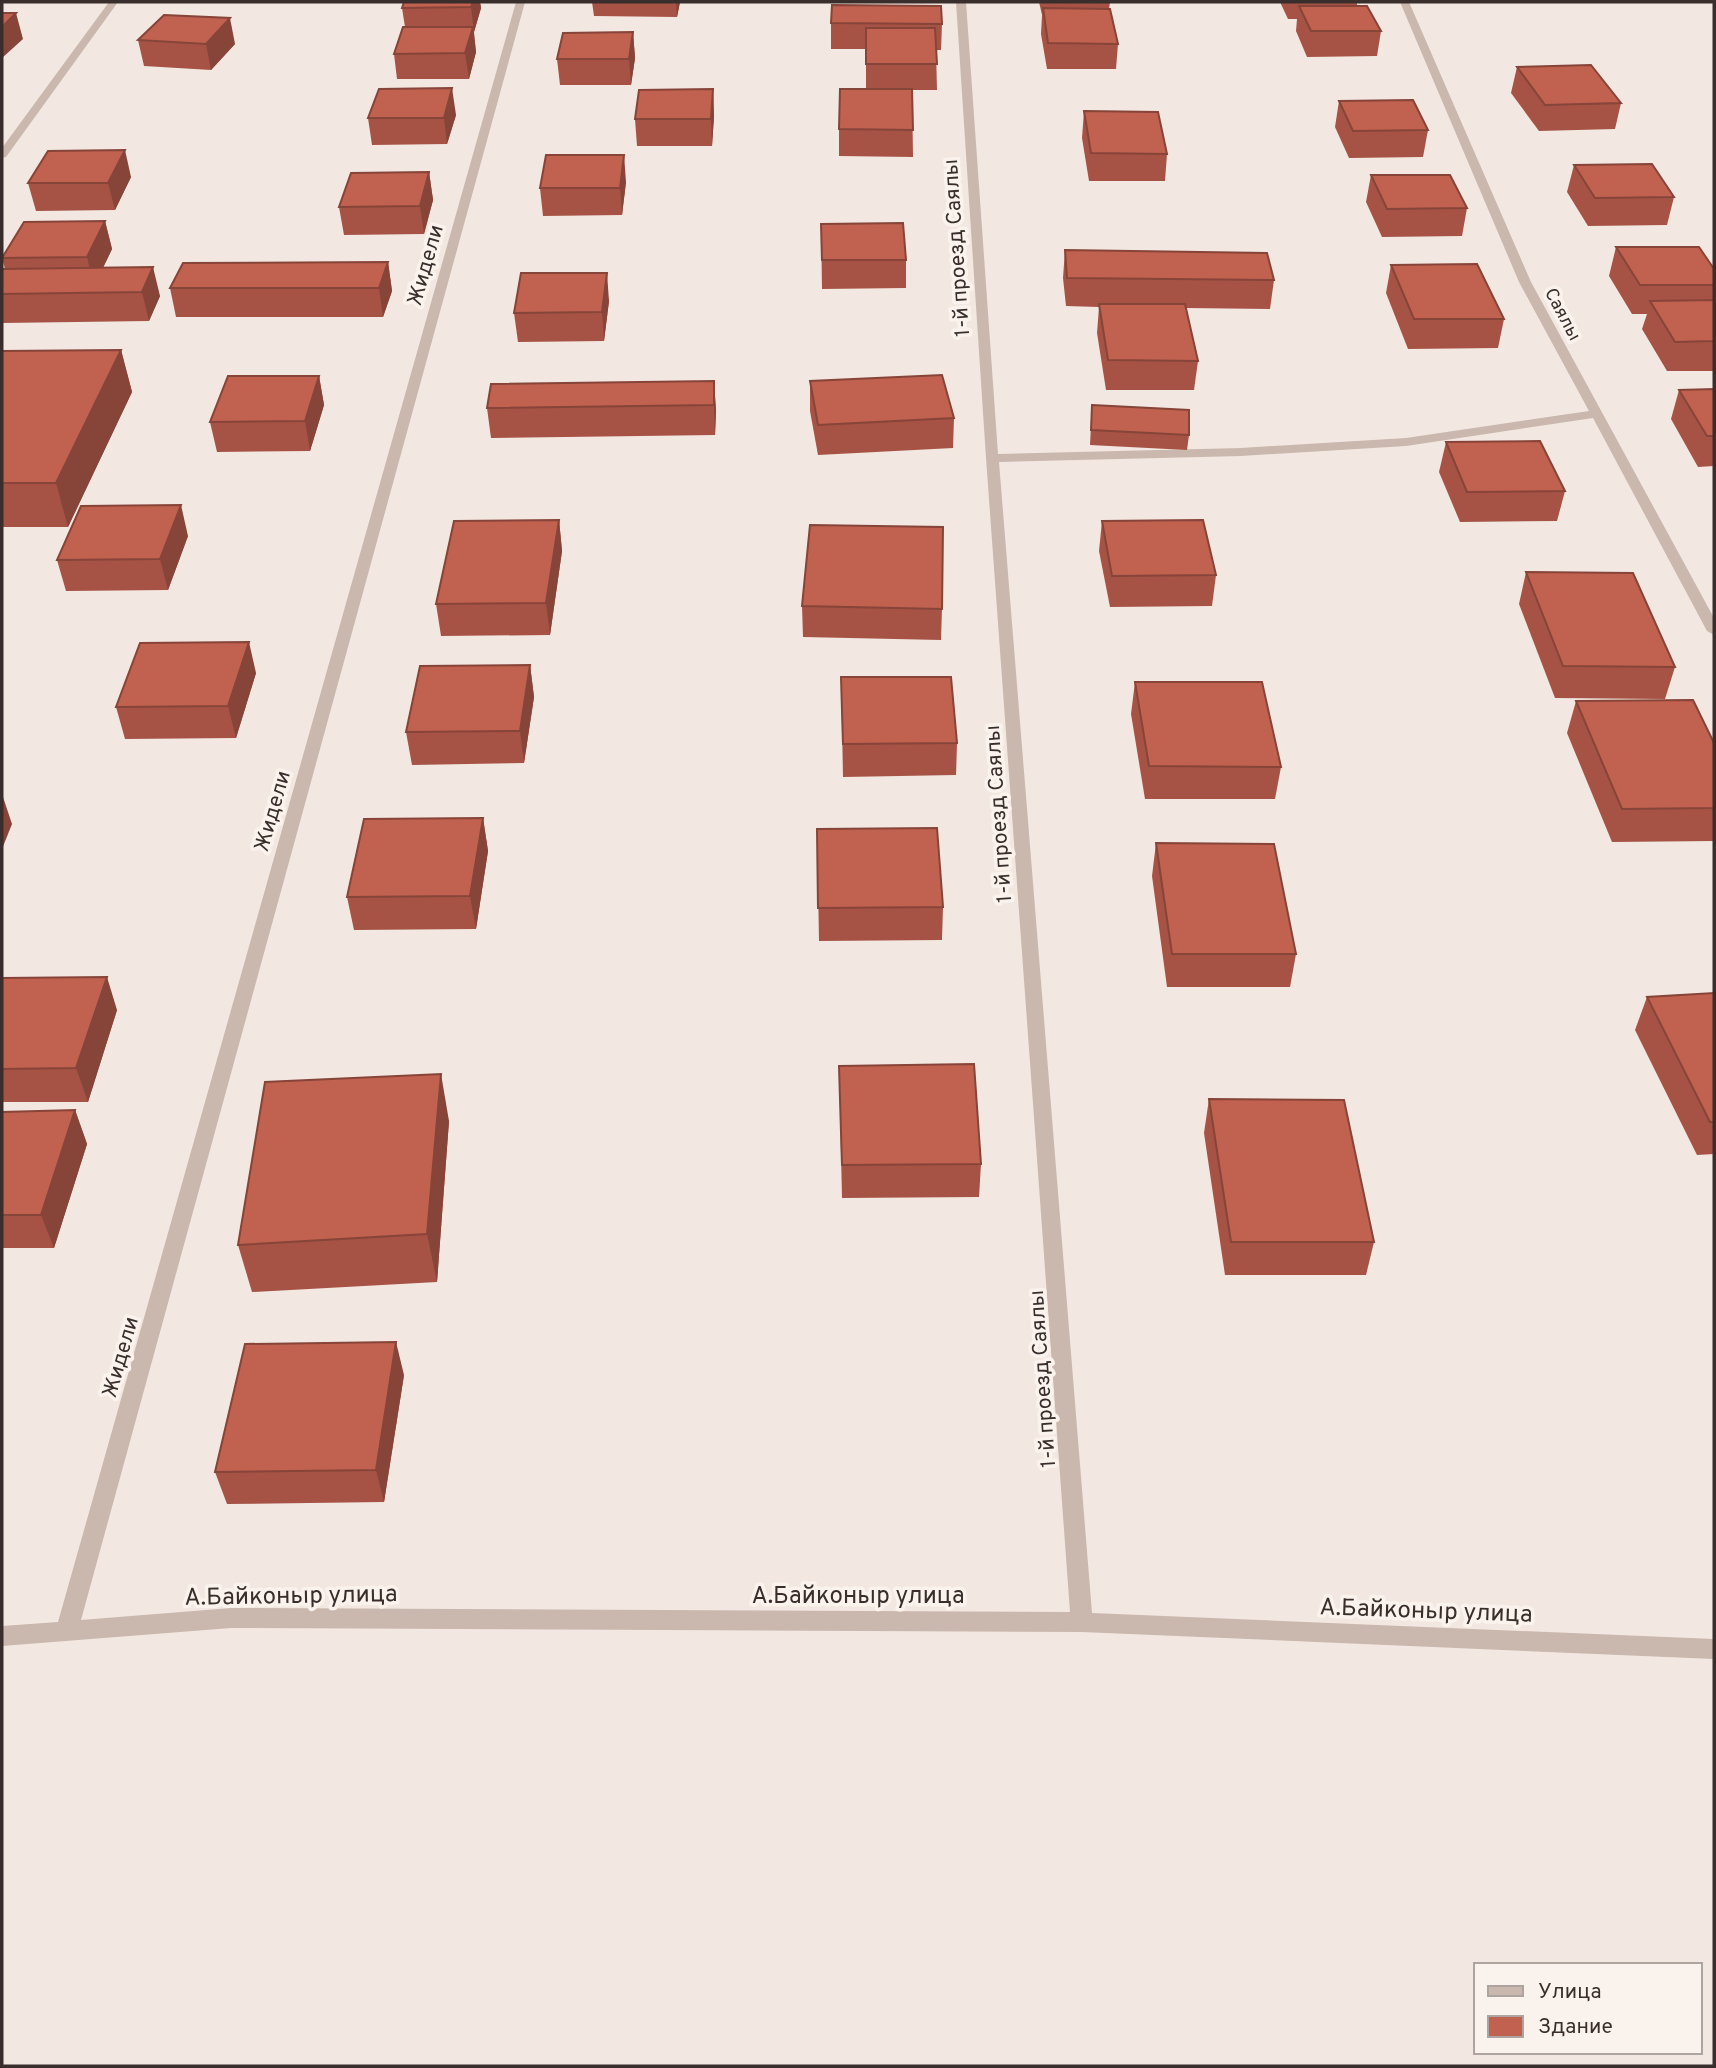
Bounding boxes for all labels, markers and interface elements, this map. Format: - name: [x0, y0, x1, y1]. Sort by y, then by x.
- street label: 1-й проезд Саялы: [938, 158, 977, 338]
- street label: Жидели: [402, 222, 451, 309]
- street label: Саялы: [1538, 284, 1585, 345]
- street label: 1-й проезд Саялы: [980, 724, 1019, 904]
- street label: Жидели: [249, 768, 298, 855]
- street label: 1-й проезд Саялы: [1024, 1289, 1063, 1469]
- street label: Жидели: [97, 1314, 146, 1401]
- street label: А.Байконыр улица: [184, 1580, 398, 1614]
- street label: А.Байконыр улица: [751, 1582, 965, 1612]
- street label: А.Байконыр улица: [1319, 1593, 1533, 1631]
- legend: [1474, 1963, 1702, 2054]
- text: Улица: [1538, 1979, 1602, 2006]
- text: Здание: [1538, 2014, 1613, 2041]

